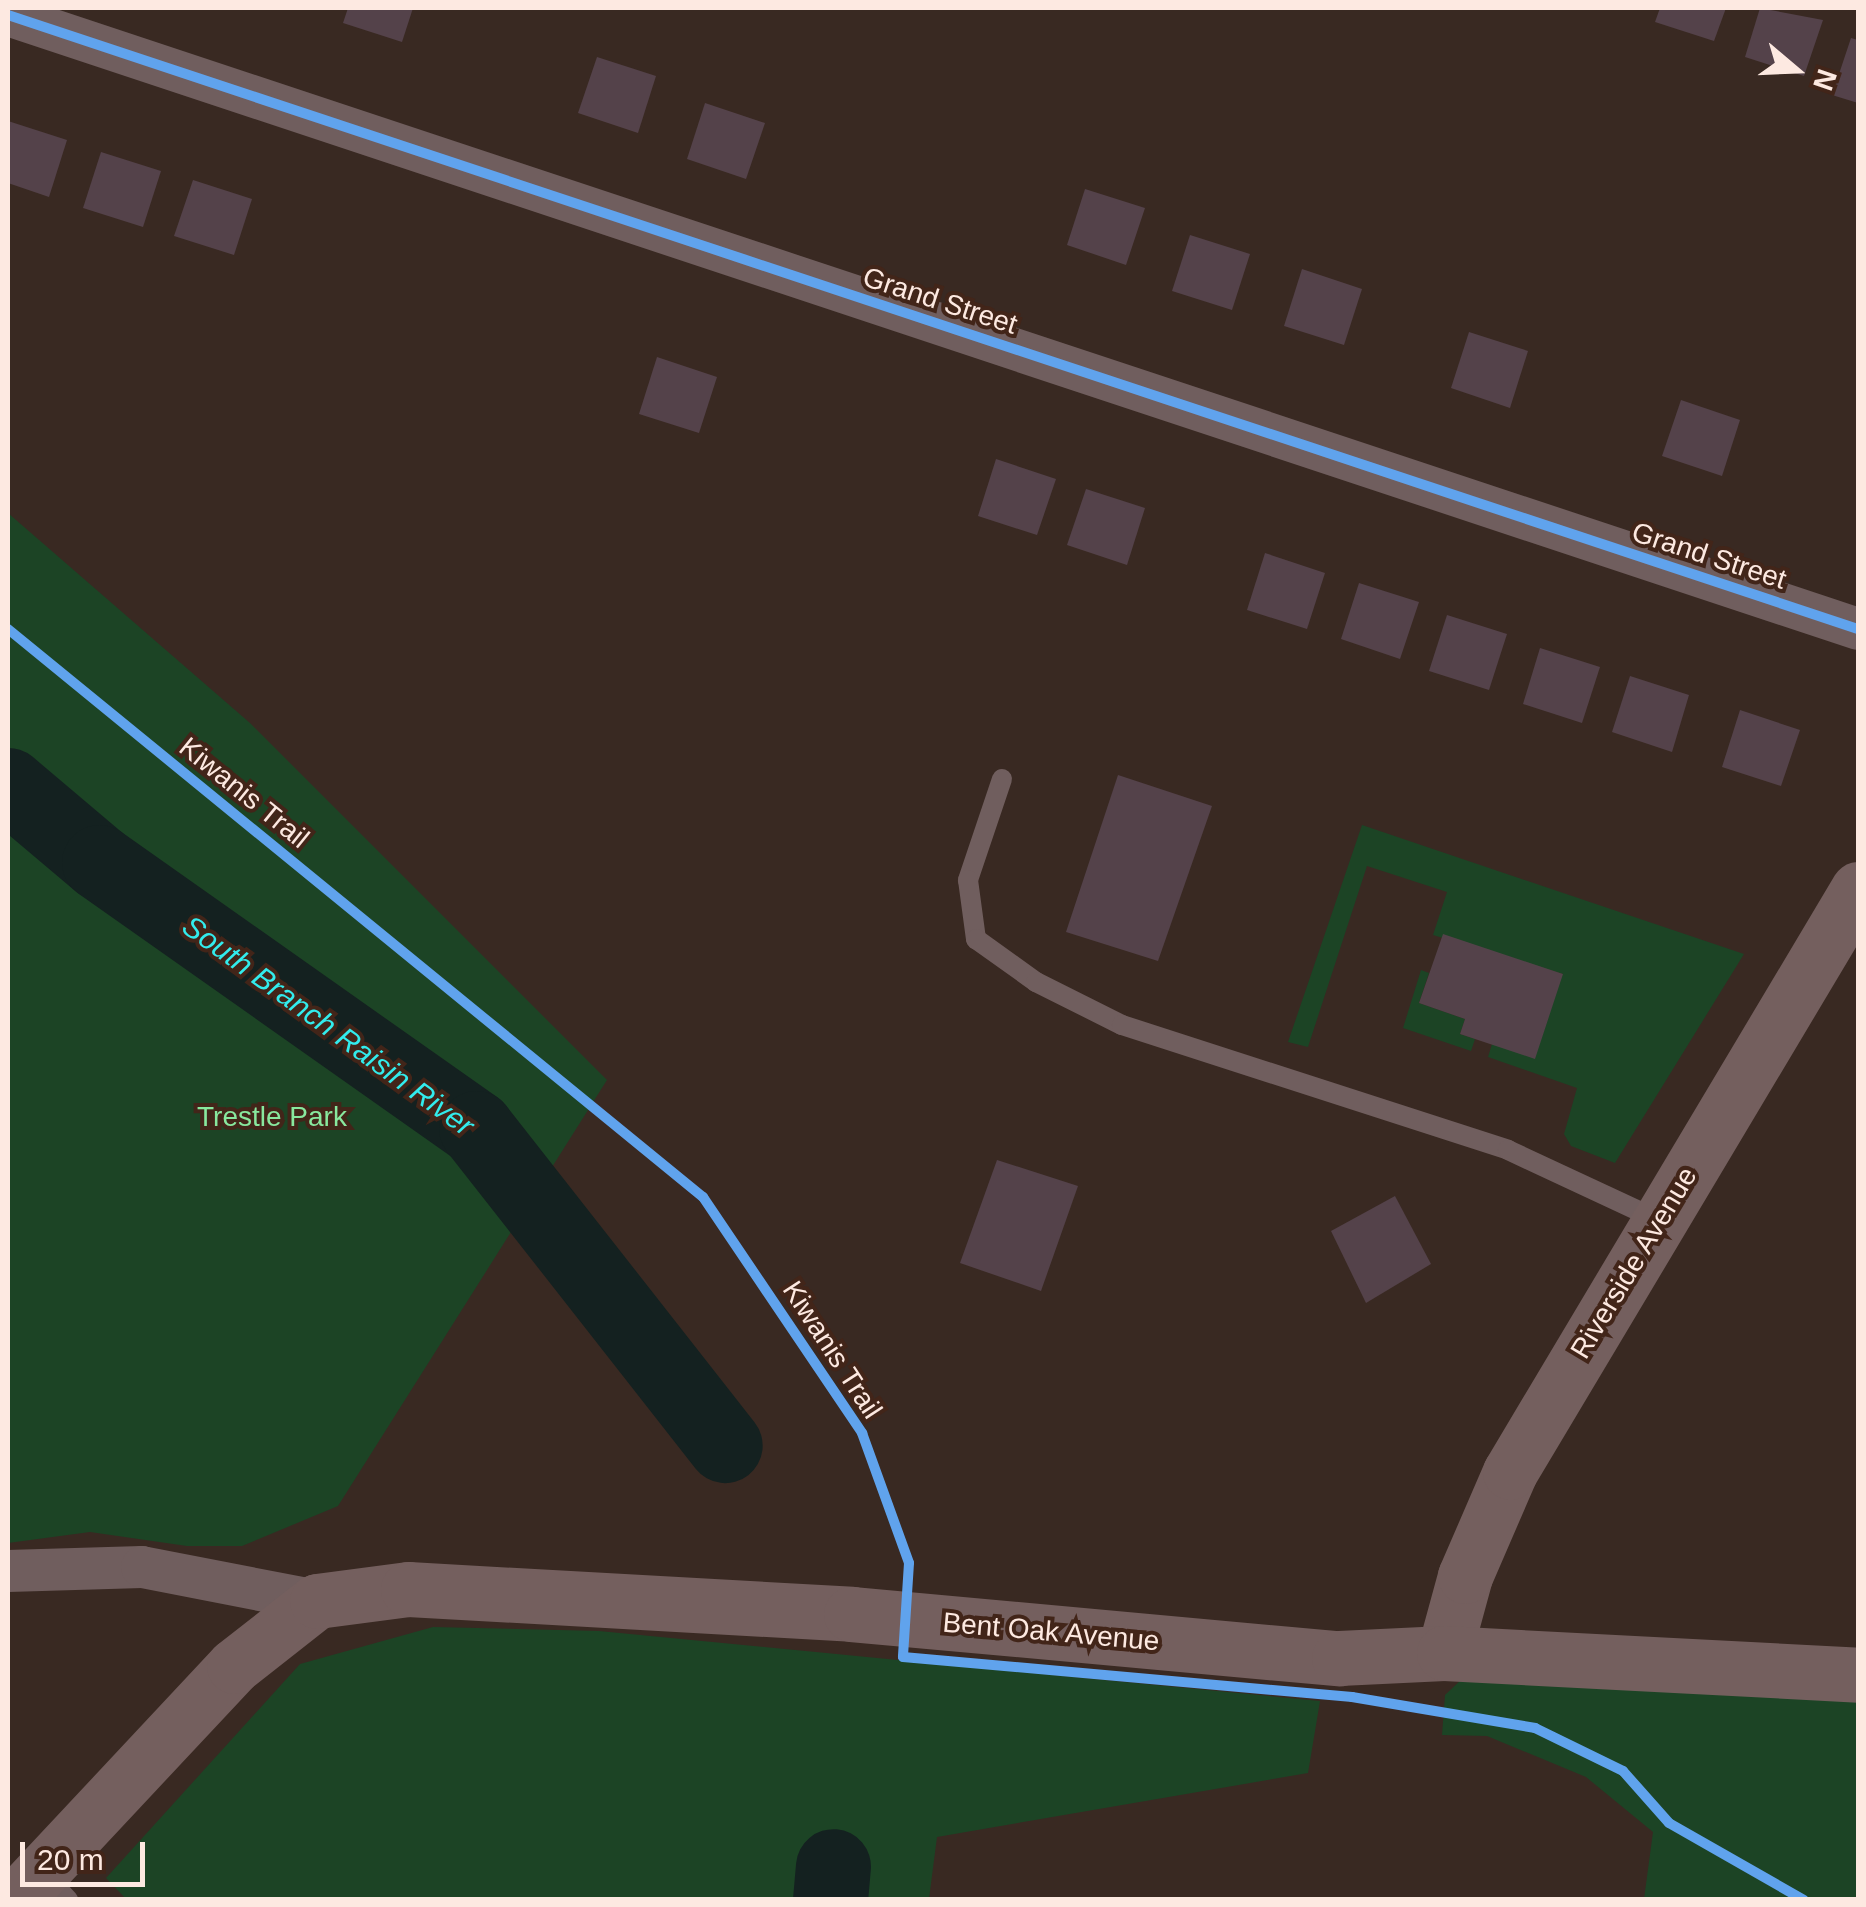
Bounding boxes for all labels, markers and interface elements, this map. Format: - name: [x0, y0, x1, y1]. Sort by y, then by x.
- north arrow: [1746, 20, 1846, 120]
- text: N: [1807, 65, 1843, 95]
- street label: Grand Street: [859, 260, 1021, 342]
- street label: Grand Street: [1628, 515, 1790, 597]
- street label: Kiwanis Trail: [172, 730, 316, 856]
- water label: South Branch Raisin River: [175, 908, 481, 1144]
- park label: Trestle Park: [197, 1100, 347, 1134]
- street label: Riverside Avenue: [1563, 1161, 1705, 1365]
- street label: Kiwanis Trail: [775, 1275, 889, 1425]
- street label: Bent Oak Avenue: [940, 1606, 1162, 1658]
- scale bar: [25, 1822, 150, 1884]
- text: 20 m: [37, 1843, 104, 1876]

